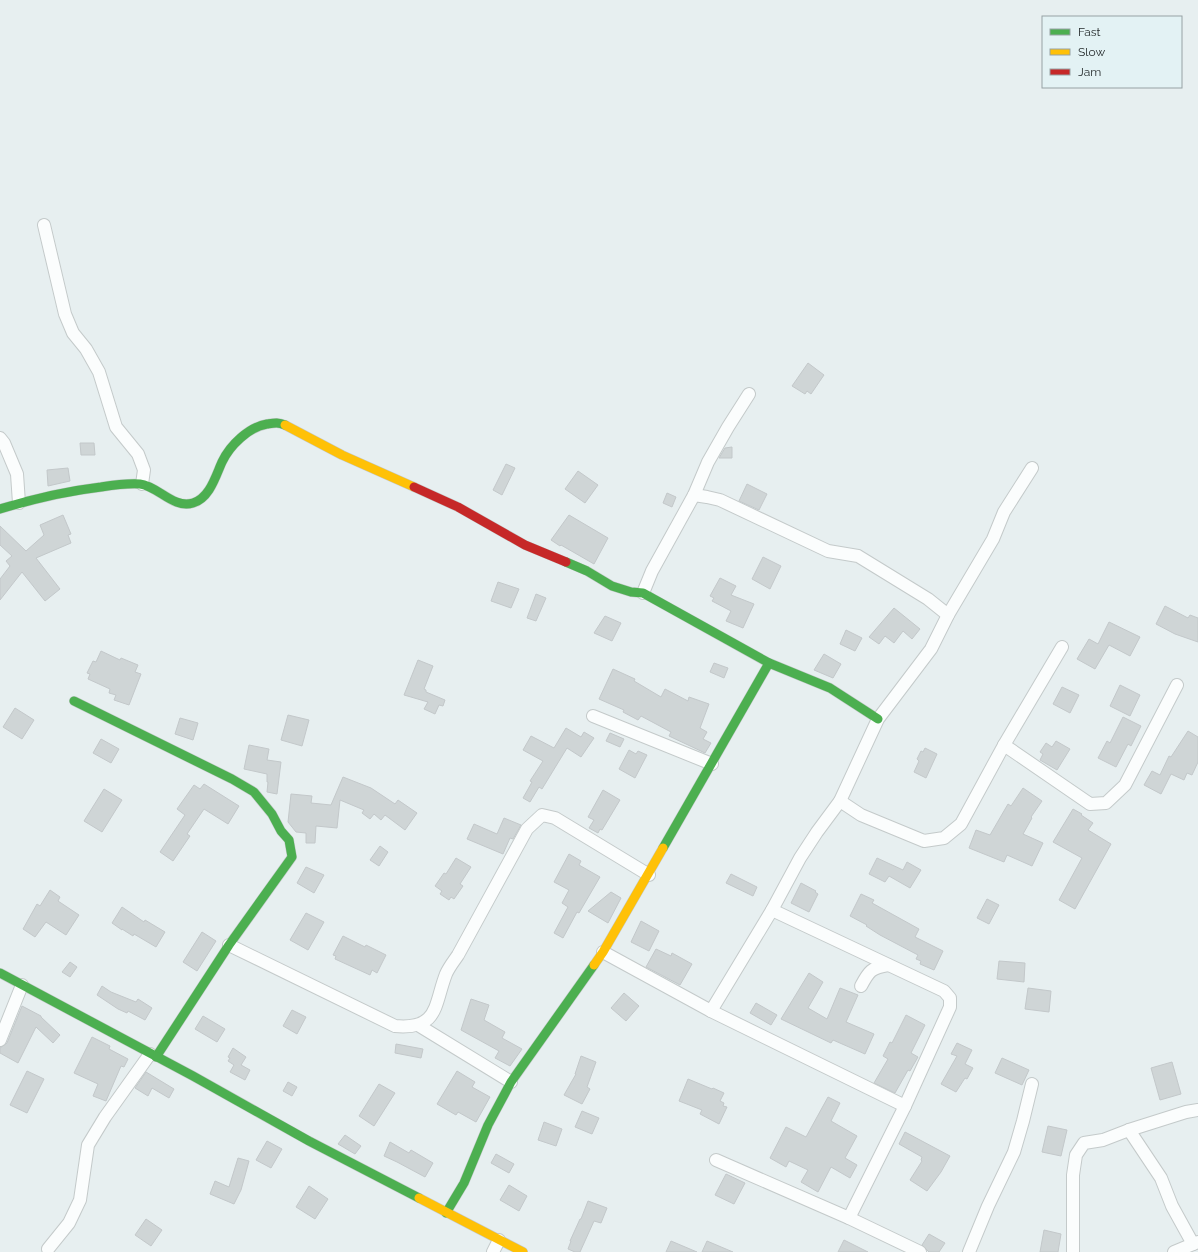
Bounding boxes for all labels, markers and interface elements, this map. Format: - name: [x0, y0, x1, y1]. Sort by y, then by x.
- legend: [1042, 16, 1182, 88]
- text: Fast: [1078, 25, 1101, 39]
- text: Slow: [1078, 45, 1105, 59]
- text: Jam: [1078, 65, 1101, 79]

